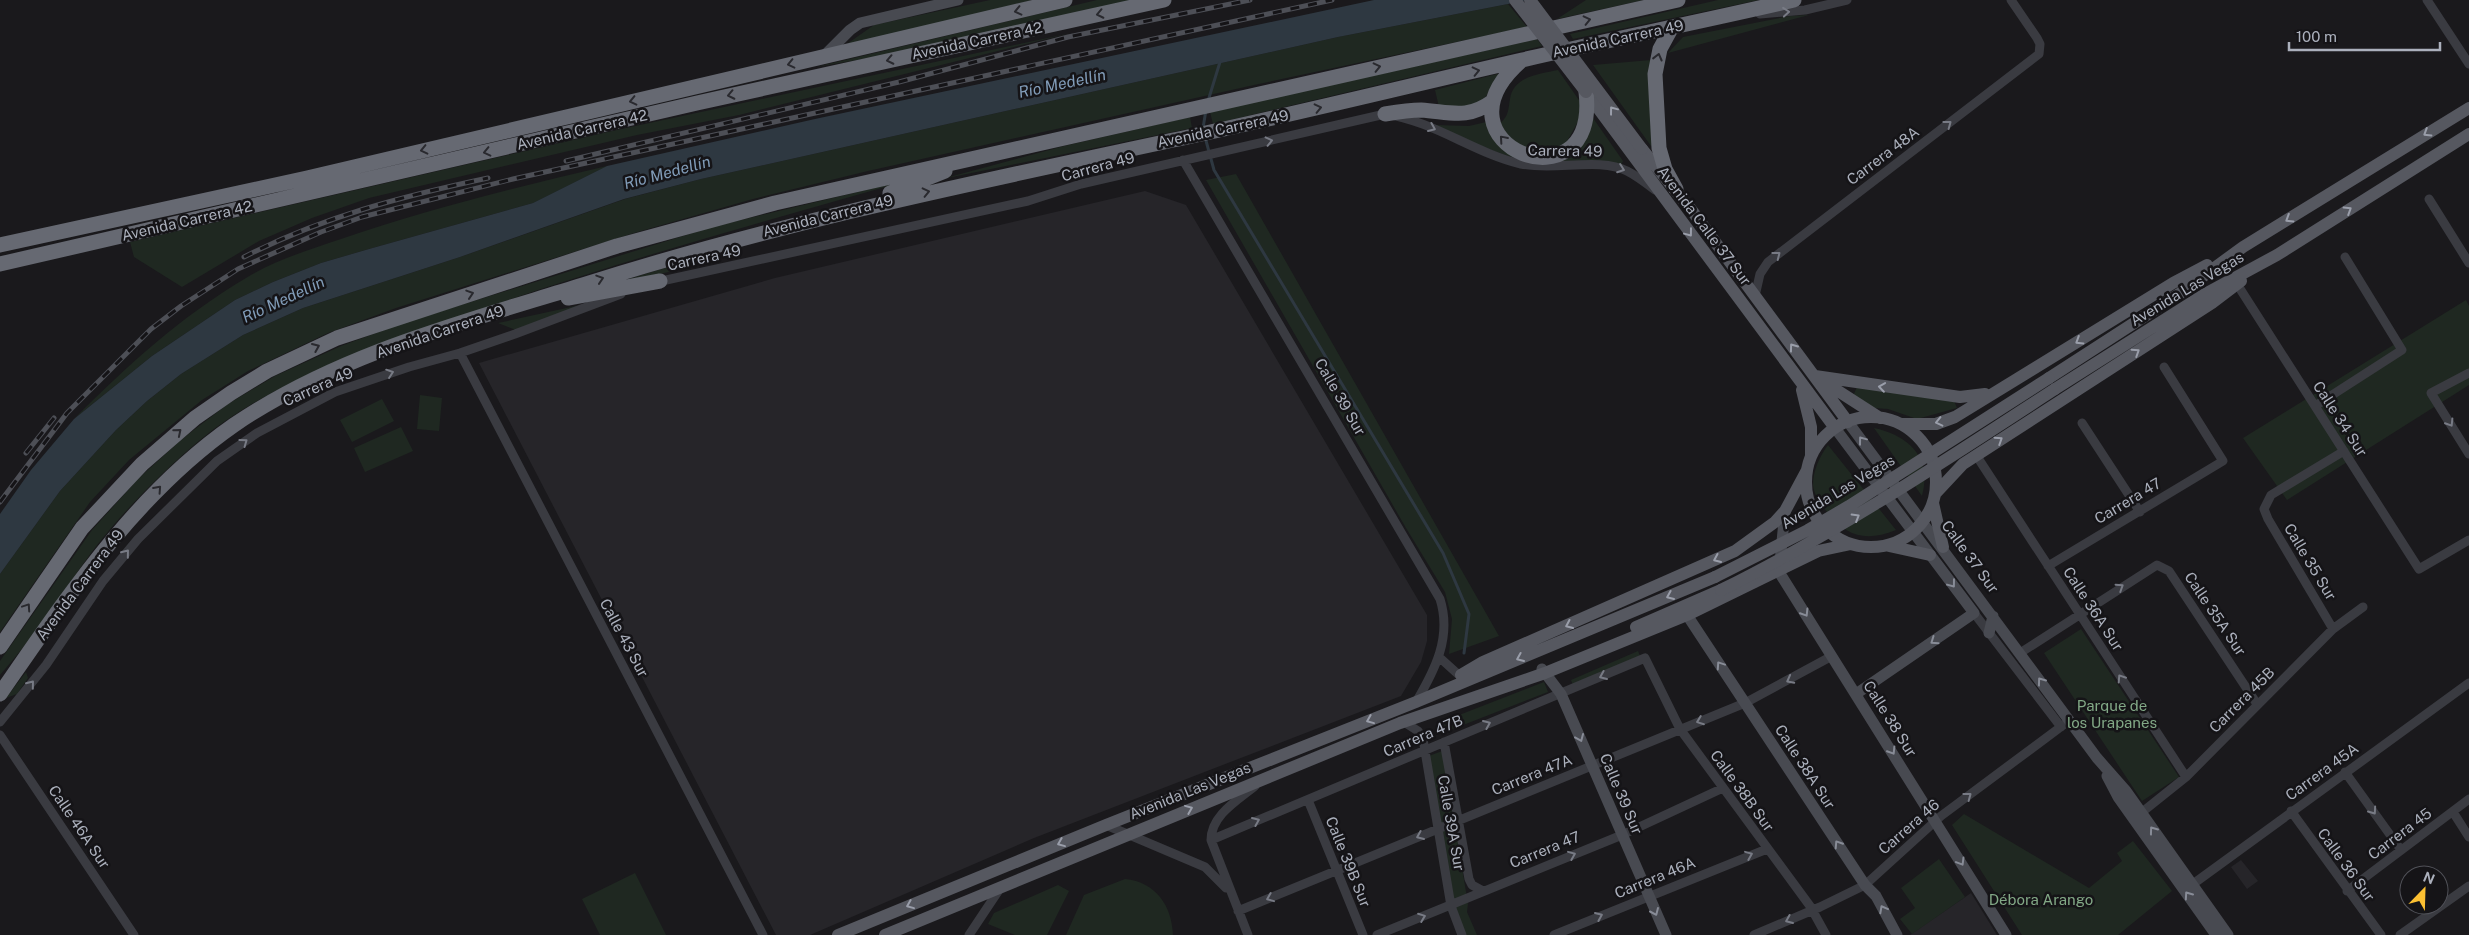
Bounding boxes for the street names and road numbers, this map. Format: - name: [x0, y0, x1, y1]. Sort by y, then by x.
- street label: Avenida Carrera 49: [1551, 16, 1685, 61]
- street label: Avenida Carrera 42: [910, 18, 1044, 63]
- street label: Avenida Carrera 42: [515, 106, 649, 153]
- street label: Avenida Carrera 49: [1156, 106, 1290, 151]
- street label: Carrera 48A: [1843, 123, 1922, 188]
- street label: Carrera 49: [1527, 141, 1603, 160]
- street label: Carrera 49: [1059, 149, 1136, 184]
- street label: Avenida Calle 37 Sur: [1654, 163, 1755, 289]
- street label: Avenida Carrera 49: [761, 191, 895, 240]
- street label: Avenida Carrera 42: [120, 197, 254, 244]
- street label: Carrera 49: [665, 241, 742, 274]
- street label: Avenida Las Vegas: [2127, 248, 2246, 329]
- street label: Avenida Carrera 49: [374, 302, 506, 361]
- street label: Calle 39 Sur: [1312, 355, 1369, 438]
- street label: Carrera 49: [280, 364, 355, 410]
- street label: Calle 34 Sur: [2310, 378, 2371, 460]
- street label: Avenida Las Vegas: [1778, 451, 1897, 532]
- street label: Carrera 47: [2091, 474, 2164, 527]
- street label: Calle 37 Sur: [1938, 517, 2003, 596]
- street label: Calle 35 Sur: [2281, 520, 2340, 603]
- street label: Avenida Carrera 49: [33, 526, 127, 643]
- street label: Calle 36A Sur: [2060, 564, 2127, 654]
- street label: Calle 35A Sur: [2181, 569, 2250, 659]
- street label: Calle 43 Sur: [597, 596, 652, 680]
- street label: Carrera 45B: [2206, 664, 2278, 736]
- street label: Calle 38 Sur: [1860, 678, 1921, 760]
- street label: Carrera 47B: [1381, 711, 1465, 760]
- street label: Calle 38A Sur: [1772, 721, 1839, 812]
- street label: Carrera 45A: [2282, 739, 2362, 804]
- street label: Calle 38B Sur: [1707, 747, 1778, 835]
- street label: Carrera 47A: [1489, 751, 1575, 798]
- street label: Calle 39 Sur: [1597, 751, 1646, 837]
- street label: Avenida Las Vegas: [1127, 758, 1253, 823]
- street label: Calle 39A Sur: [1435, 774, 1468, 872]
- street label: Calle 46A Sur: [45, 782, 114, 872]
- street label: Carrera 46: [1875, 796, 1943, 858]
- street label: Carrera 45: [2365, 804, 2435, 863]
- street label: Calle 39B Sur: [1323, 814, 1374, 910]
- street label: Calle 36 Sur: [2314, 825, 2379, 905]
- street label: Carrera 47: [1507, 828, 1583, 871]
- street label: Carrera 46A: [1612, 853, 1698, 901]

